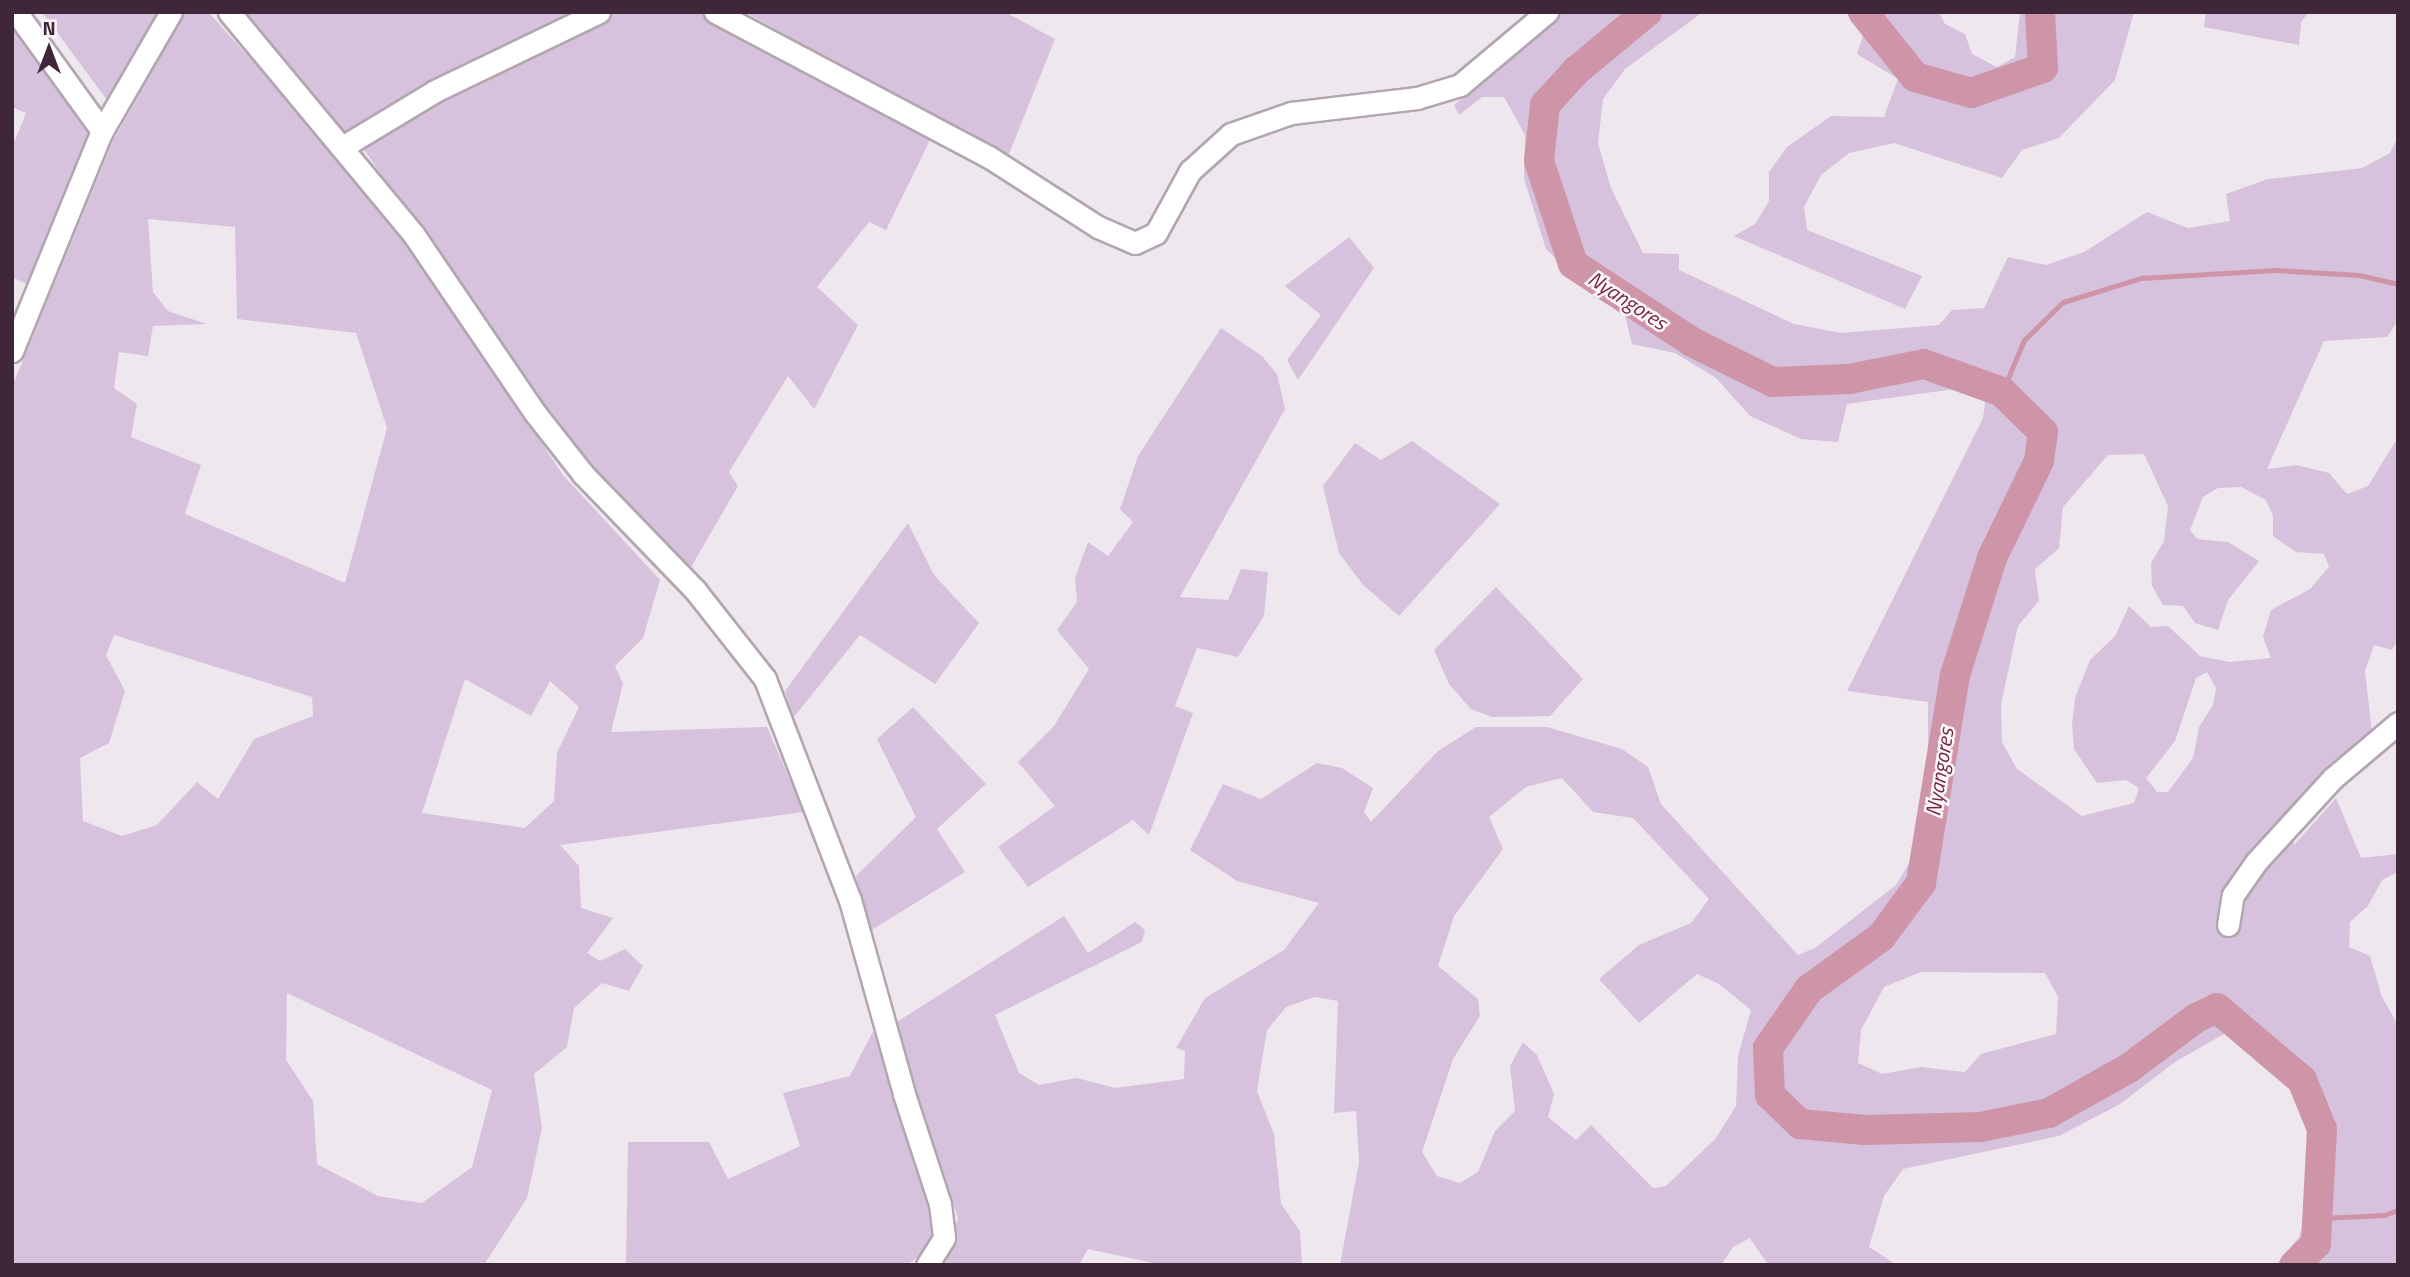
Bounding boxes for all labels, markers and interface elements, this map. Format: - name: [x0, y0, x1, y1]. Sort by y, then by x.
- text: N: [42, 13, 56, 42]
- north arrow: [14, 14, 84, 84]
- water label: Nyangores: [1584, 265, 1672, 335]
- water label: Nyangores: [1920, 726, 1958, 818]

